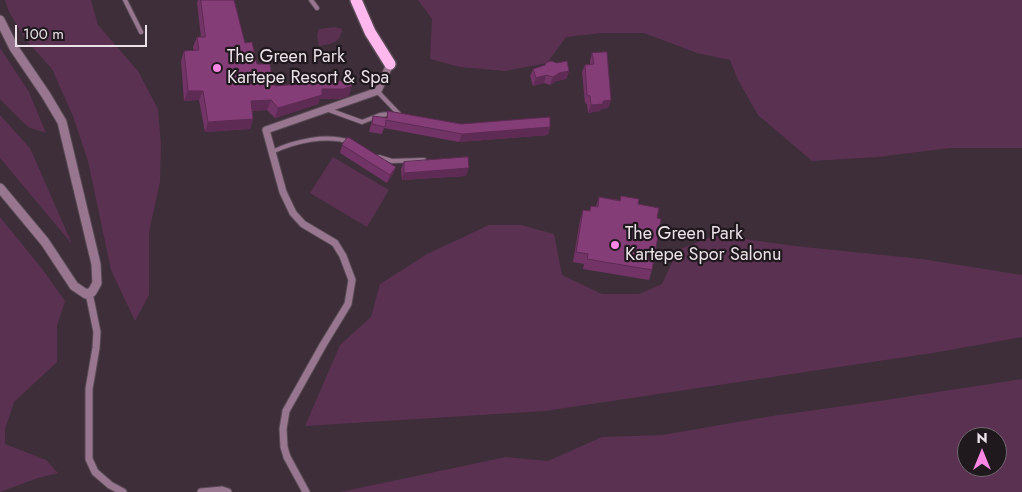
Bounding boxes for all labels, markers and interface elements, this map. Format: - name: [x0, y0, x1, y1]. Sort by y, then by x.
- scale bar: [18, 15, 150, 47]
- text: 100 m: [23, 23, 64, 45]
- place label: The Green Park Kartepe Resort & Spa: [227, 47, 389, 90]
- marker: The Green Park Kartepe Resort & Spa: [211, 62, 223, 74]
- place label: The Green Park Kartepe Spor Salonu: [625, 224, 781, 266]
- marker: The Green Park Kartepe Spor Salonu: [609, 239, 621, 251]
- north arrow: [957, 427, 1007, 477]
- text: N: [976, 428, 988, 448]

